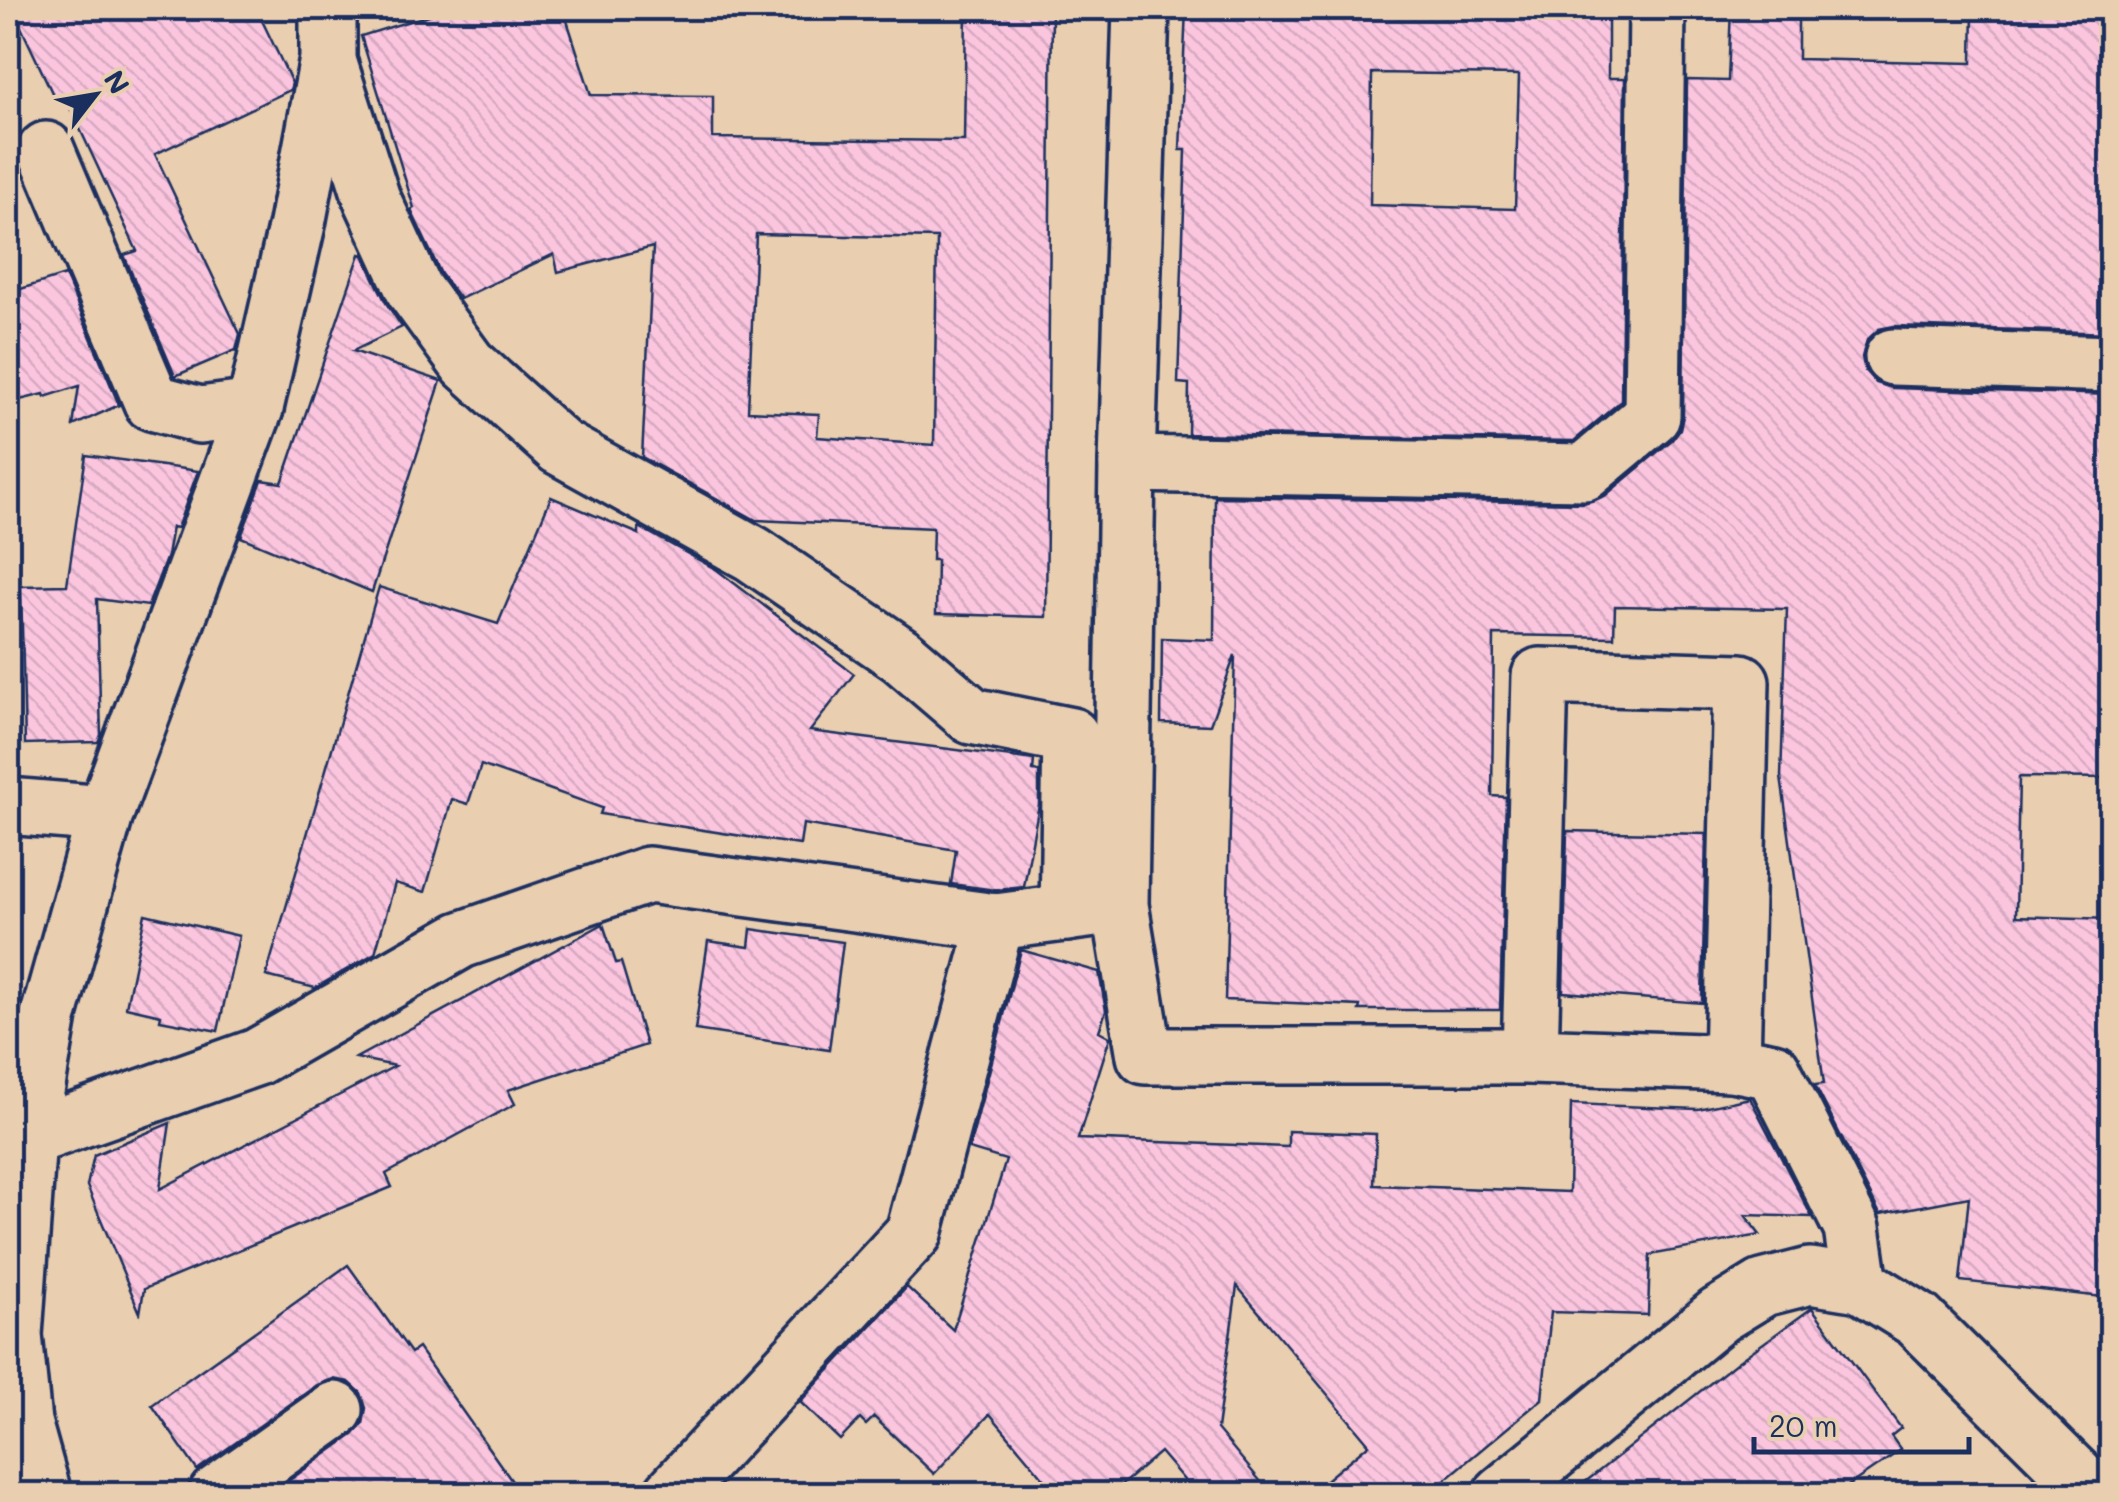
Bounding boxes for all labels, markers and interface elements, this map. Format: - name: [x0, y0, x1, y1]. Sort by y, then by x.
- north arrow: [45, 45, 145, 145]
- text: N: [96, 63, 138, 100]
- scale bar: [1754, 1392, 1969, 1454]
- text: 20 m: [1769, 1405, 1838, 1445]

